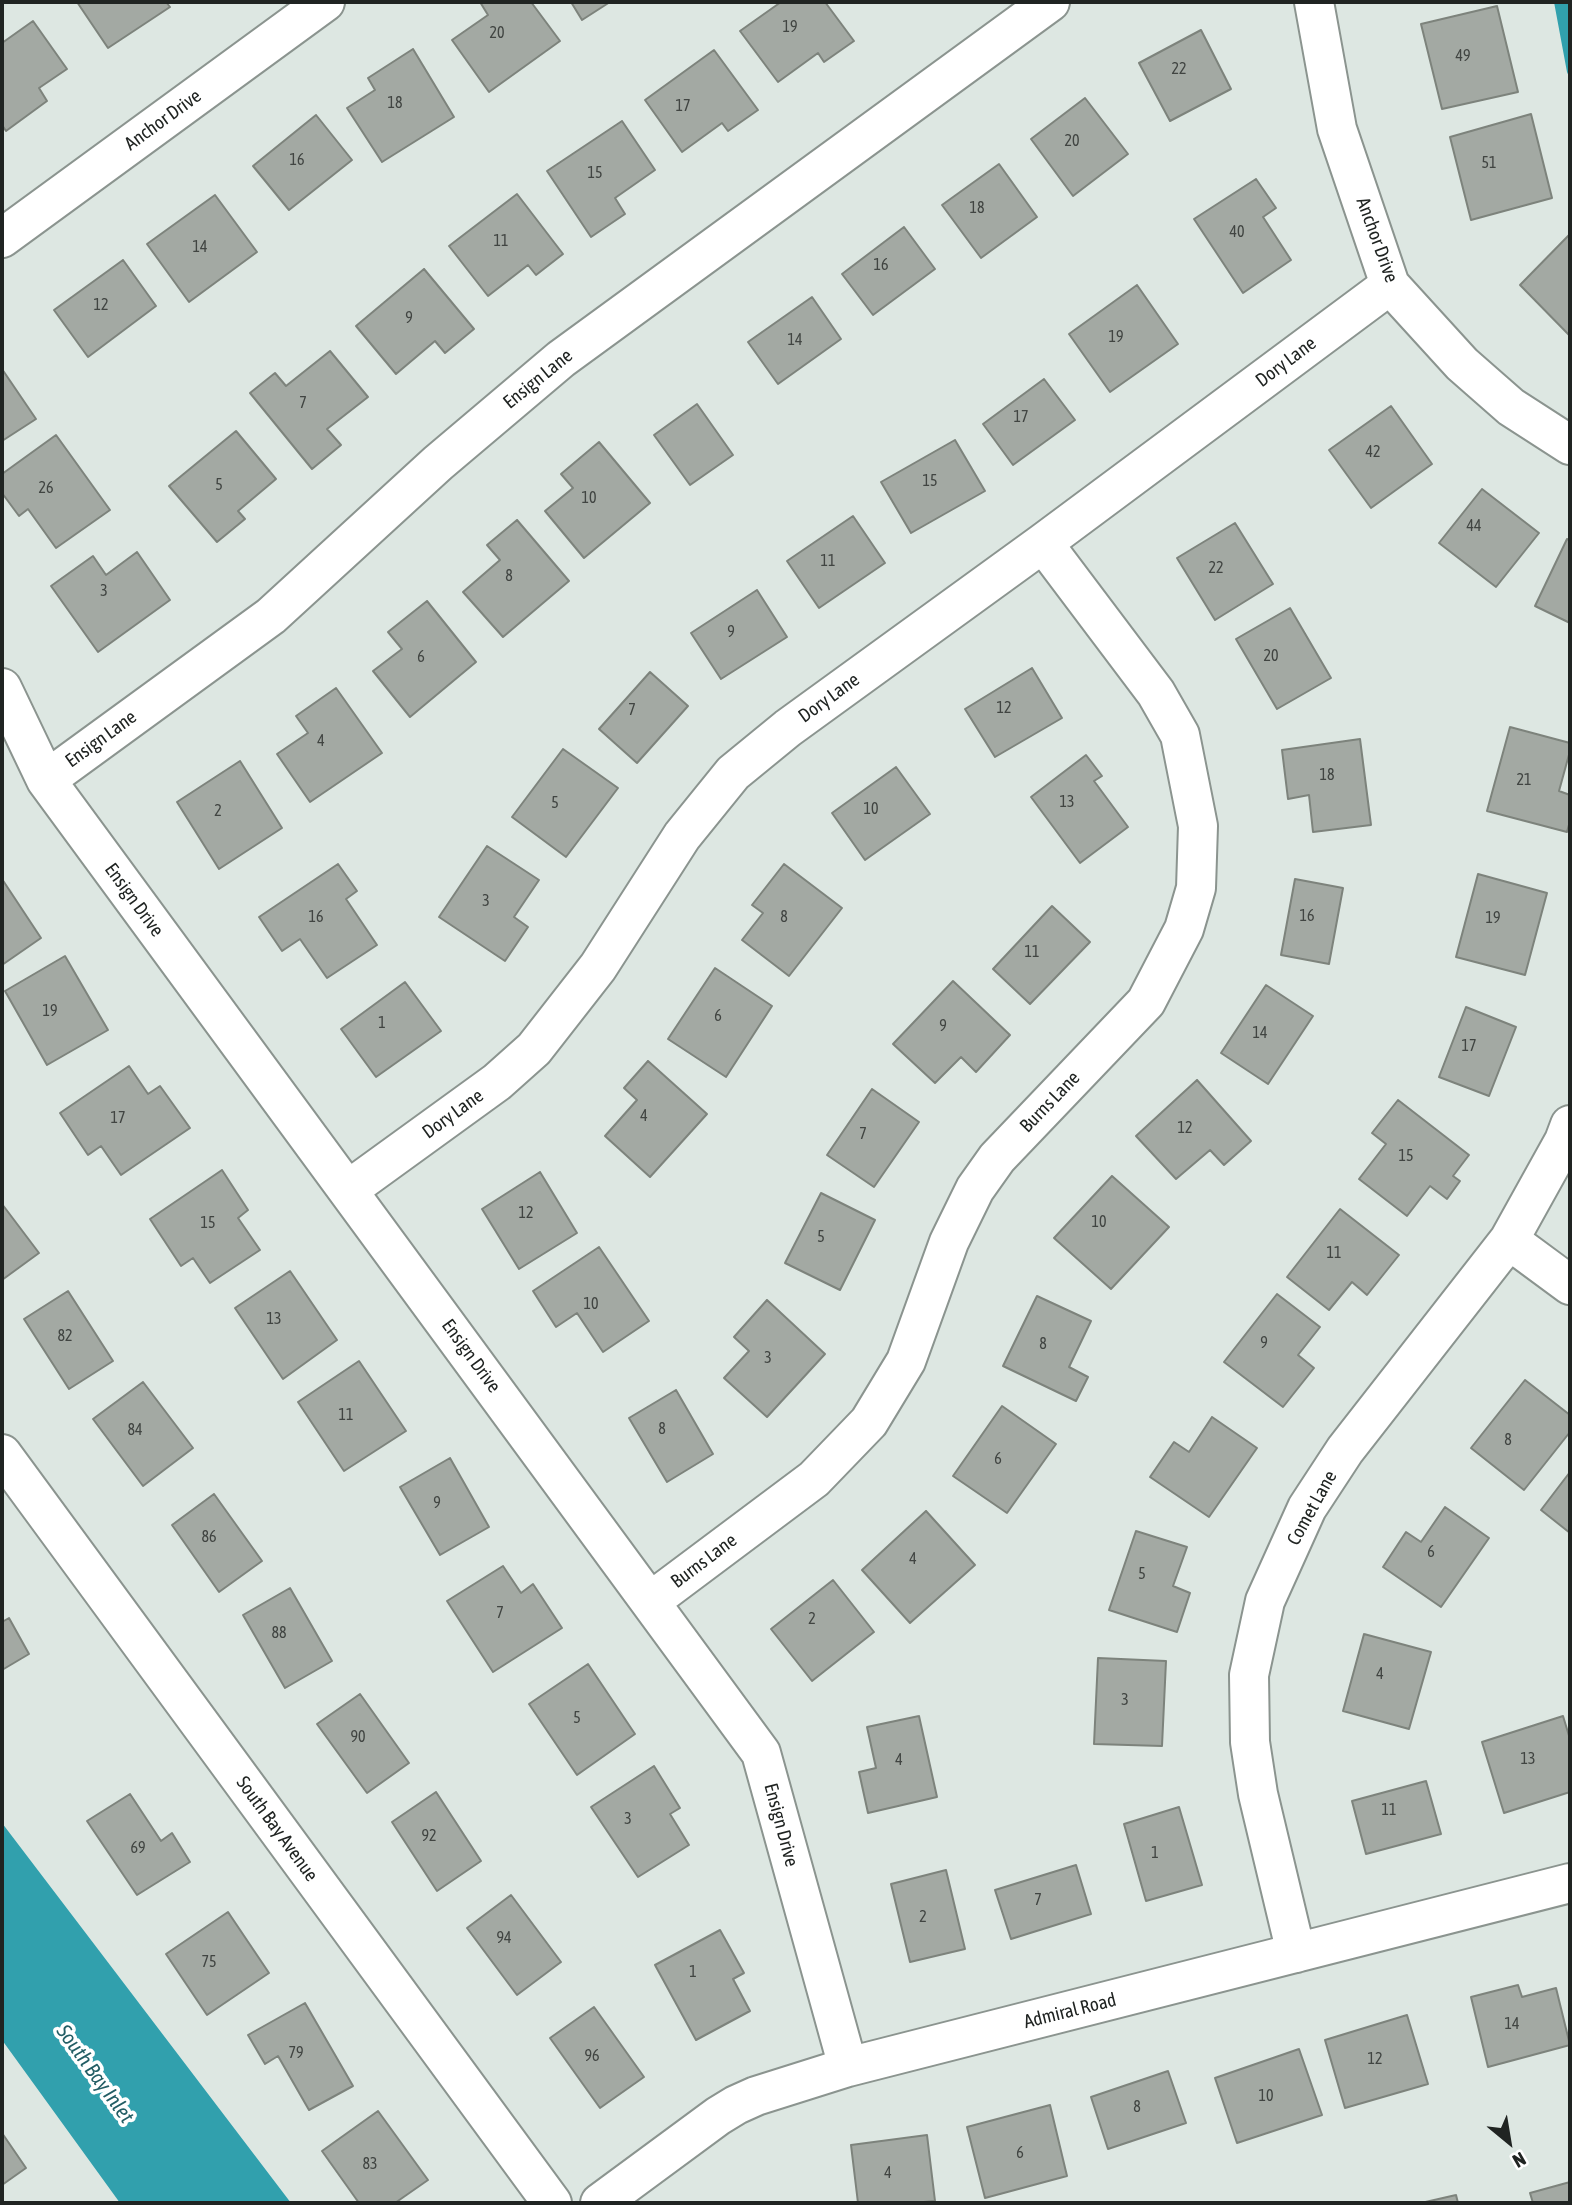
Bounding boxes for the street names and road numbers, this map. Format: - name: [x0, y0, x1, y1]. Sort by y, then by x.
- street label: Anchor Drive: [120, 85, 206, 155]
- street label: Anchor Drive: [1351, 194, 1403, 286]
- street label: Dory Lane: [1251, 332, 1321, 392]
- street label: Ensign Lane: [499, 344, 577, 414]
- street label: Dory Lane: [794, 668, 864, 728]
- street label: Ensign Lane: [61, 706, 141, 772]
- street label: Ensign Drive: [100, 859, 168, 941]
- street label: Burns Lane: [1015, 1067, 1085, 1137]
- street label: Dory Lane: [418, 1084, 488, 1144]
- street label: Ensign Drive: [437, 1315, 505, 1397]
- street label: Comet Lane: [1282, 1467, 1342, 1549]
- street label: Burns Lane: [667, 1529, 741, 1593]
- street label: South Bay Avenue: [231, 1772, 323, 1886]
- street label: Ensign Drive: [759, 1781, 803, 1869]
- street label: Admiral Road: [1021, 1989, 1119, 2033]

